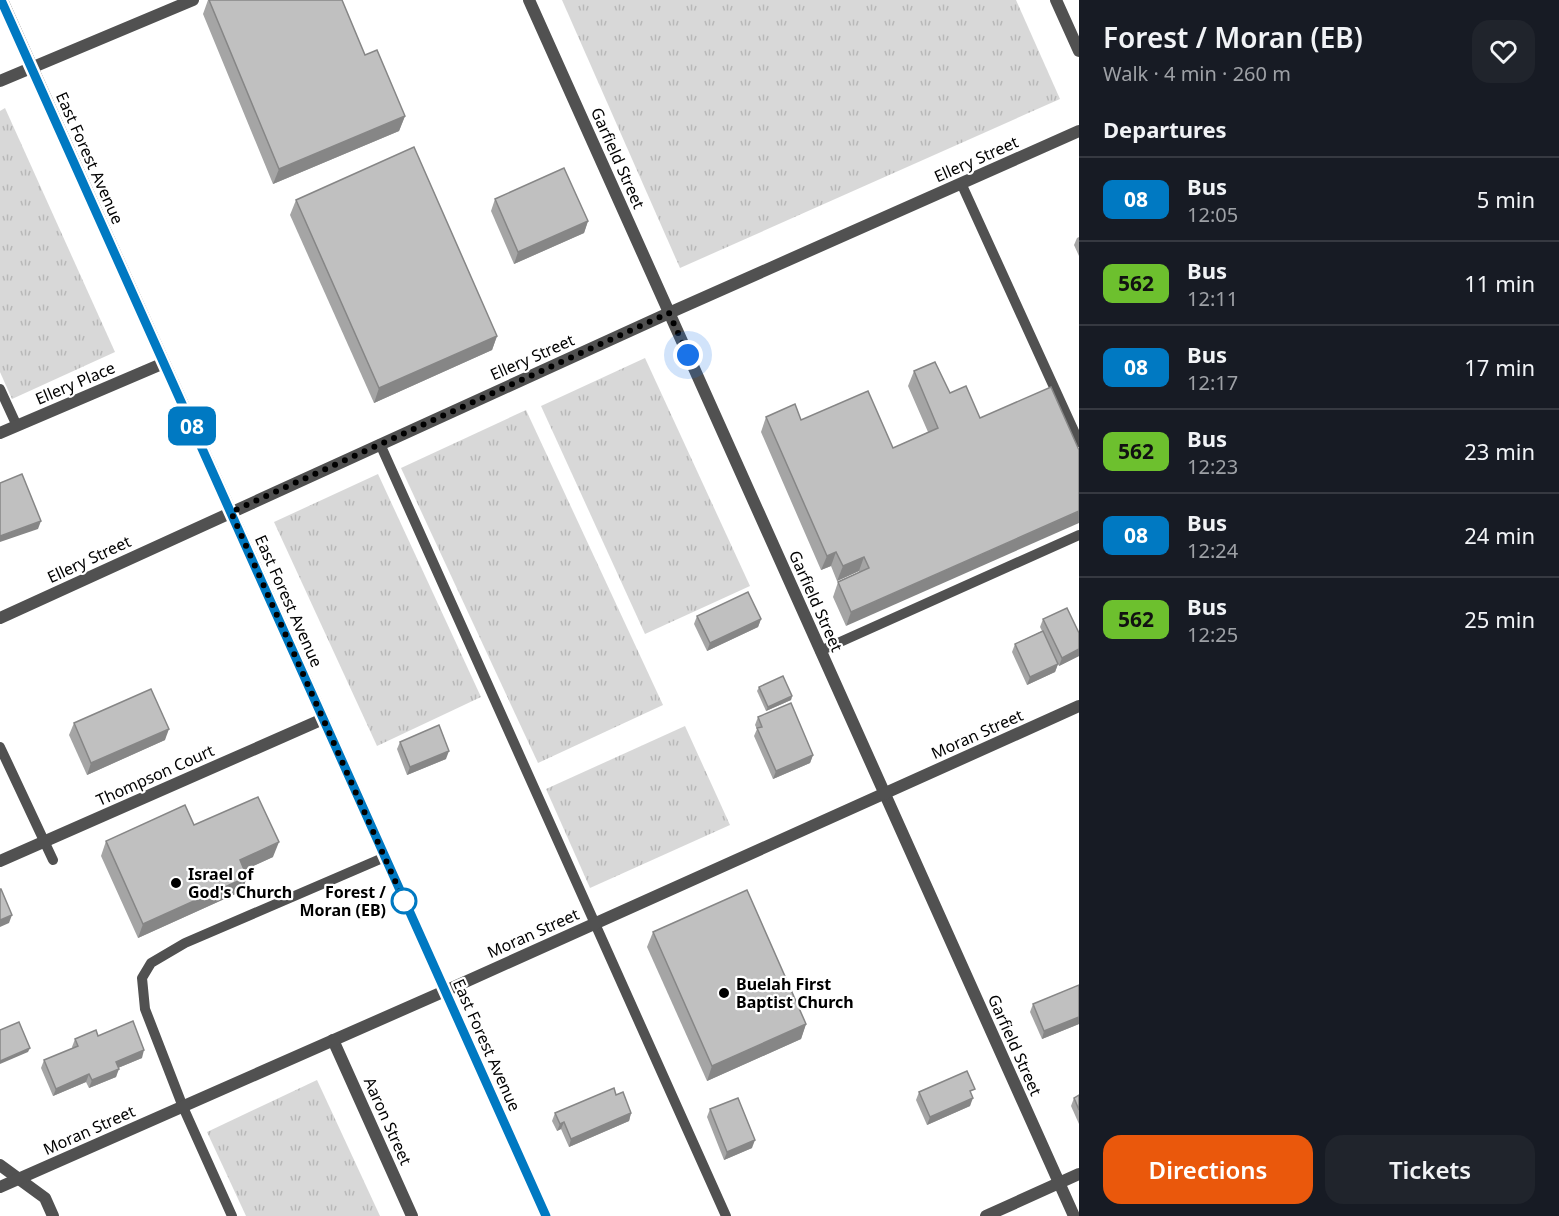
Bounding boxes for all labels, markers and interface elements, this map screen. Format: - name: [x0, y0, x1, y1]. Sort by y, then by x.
- text: Forest / Moran (EB): [1103, 18, 1363, 56]
- button: heart: [1472, 20, 1535, 83]
- text: Walk · 4 min · 260 m: [1103, 60, 1291, 87]
- street label: East Forest Avenue: [51, 88, 129, 228]
- street label: Garfield Street: [586, 104, 650, 212]
- text: Departures: [1103, 114, 1227, 144]
- street label: Ellery Street: [931, 131, 1022, 187]
- text: Bus: [1187, 171, 1227, 201]
- text: 5 min: [1477, 184, 1535, 214]
- text: 08: [1124, 185, 1148, 213]
- text: 12:05: [1187, 201, 1238, 228]
- text: Bus: [1187, 255, 1227, 285]
- text: 11 min: [1464, 268, 1535, 298]
- text: 562: [1118, 269, 1154, 297]
- text: 12:11: [1187, 285, 1238, 312]
- street label: Ellery Street: [487, 329, 578, 385]
- text: Bus: [1187, 339, 1227, 369]
- your location: [673, 340, 703, 370]
- text: 17 min: [1464, 352, 1535, 382]
- text: 08: [1124, 353, 1148, 381]
- street label: Ellery Place: [32, 356, 118, 410]
- text: 12:17: [1187, 369, 1238, 396]
- line badge: 08: [165, 406, 219, 446]
- text: 08: [180, 412, 204, 440]
- text: Bus: [1187, 423, 1227, 453]
- text: 23 min: [1464, 436, 1535, 466]
- text: 562: [1118, 437, 1154, 465]
- text: 12:23: [1187, 453, 1238, 480]
- text: Bus: [1187, 507, 1227, 537]
- text: 24 min: [1464, 520, 1535, 550]
- text: 08: [1124, 521, 1148, 549]
- street label: Ellery Street: [44, 530, 135, 588]
- street label: East Forest Avenue: [250, 531, 328, 671]
- text: 12:24: [1187, 537, 1238, 564]
- street label: Garfield Street: [784, 547, 848, 655]
- text: Bus: [1187, 591, 1227, 621]
- text: 25 min: [1464, 604, 1535, 634]
- text: 562: [1118, 605, 1154, 633]
- text: 12:25: [1187, 621, 1238, 648]
- street label: Moran Street: [928, 704, 1027, 764]
- street label: Thompson Court: [93, 739, 218, 811]
- place label: Israel of God's Church: [188, 863, 292, 903]
- marker: Israel of God's Church: [169, 876, 183, 890]
- place label: Forest / Moran (EB): [299, 881, 386, 921]
- marker: Forest / Moran (EB): [391, 888, 417, 914]
- street label: Moran Street: [484, 903, 583, 963]
- place label: Buelah First Baptist Church: [736, 973, 854, 1013]
- street label: East Forest Avenue: [448, 975, 526, 1115]
- marker: Buelah First Baptist Church: [717, 986, 731, 1000]
- street label: Garfield Street: [983, 991, 1047, 1099]
- street label: Aaron Street: [359, 1074, 417, 1169]
- street label: Moran Street: [40, 1100, 139, 1160]
- button: Directions: [1103, 1135, 1313, 1204]
- button: Tickets: [1325, 1135, 1535, 1204]

